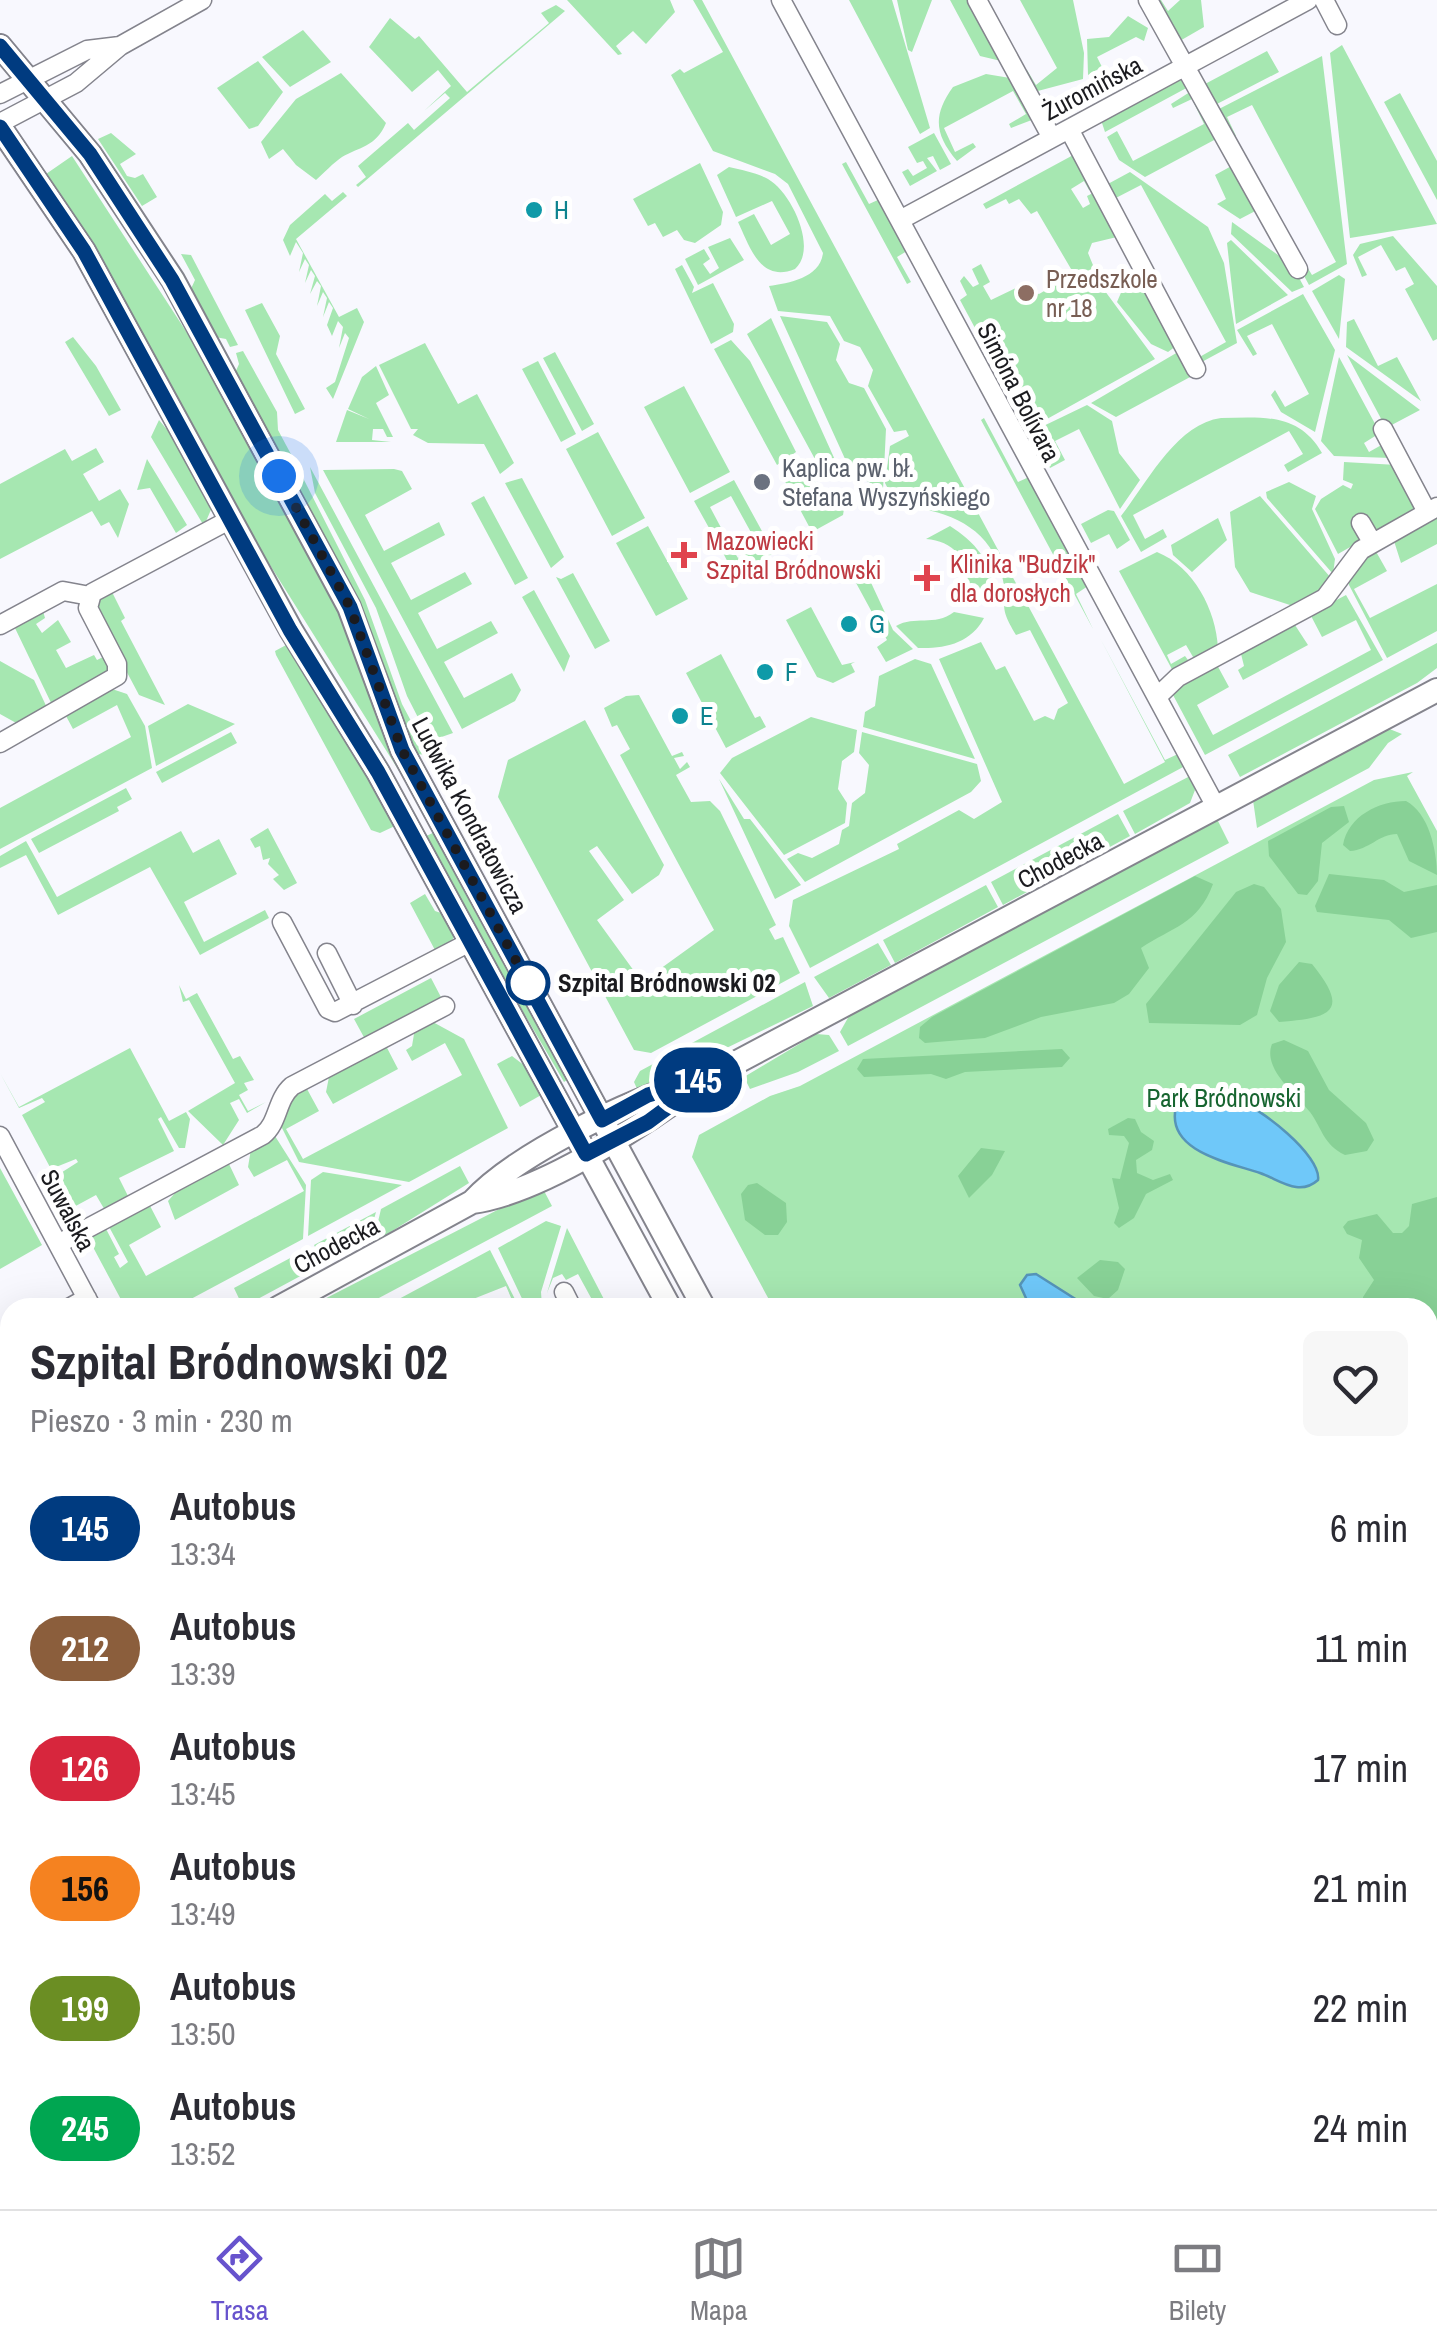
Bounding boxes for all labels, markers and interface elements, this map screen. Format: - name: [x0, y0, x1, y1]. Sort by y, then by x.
- street label: Żuromińska: [1036, 47, 1148, 128]
- place label: H: [554, 193, 569, 227]
- marker: H: [523, 199, 545, 221]
- place label: Przedszkole nr 18: [1046, 262, 1158, 325]
- marker: Przedszkole nr 18: [1015, 282, 1037, 304]
- street label: Simóna Bolívara: [969, 317, 1069, 468]
- your location: [254, 451, 304, 501]
- place label: Kaplica pw. bł. Stefana Wyszyńskiego: [782, 451, 990, 514]
- marker: Kaplica pw. bł. Stefana Wyszyńskiego: [751, 471, 773, 493]
- place label: Mazowiecki Szpital Bródnowski: [706, 524, 881, 587]
- marker: Mazowiecki Szpital Bródnowski: [671, 542, 697, 568]
- place label: Klinika "Budzik" dla dorosłych: [950, 547, 1096, 610]
- marker: Klinika "Budzik" dla dorosłych: [914, 565, 940, 591]
- place label: G: [869, 607, 885, 641]
- marker: G: [838, 613, 860, 635]
- place label: F: [785, 655, 798, 689]
- marker: F: [754, 661, 776, 683]
- place label: E: [700, 699, 714, 733]
- marker: E: [669, 705, 691, 727]
- street label: Ludwika Kondratowicza: [404, 711, 536, 920]
- street label: Chodecka: [1011, 823, 1109, 897]
- marker: Szpital Bródnowski 02: [507, 962, 549, 1004]
- place label: Szpital Bródnowski 02: [558, 966, 776, 1000]
- line badge: 145: [640, 1048, 756, 1112]
- text: 145: [674, 1057, 722, 1104]
- park label: Park Bródnowski: [1147, 1081, 1301, 1115]
- street label: Suwalska: [32, 1163, 104, 1257]
- street label: Chodecka: [287, 1208, 385, 1282]
- text: Szpital Bródnowski 02: [30, 1329, 448, 1394]
- button: heart: [1303, 1331, 1408, 1436]
- text: Pieszo · 3 min · 230 m: [30, 1399, 293, 1442]
- text: Autobus: [170, 1481, 296, 1532]
- text: 6 min: [1330, 1503, 1408, 1554]
- text: 145: [61, 1505, 109, 1552]
- text: 13:34: [170, 1532, 236, 1575]
- text: Autobus: [170, 1601, 296, 1652]
- text: 11 min: [1315, 1623, 1408, 1674]
- text: 212: [61, 1625, 109, 1672]
- text: 13:39: [170, 1652, 236, 1695]
- text: Autobus: [170, 1721, 296, 1772]
- text: 17 min: [1313, 1743, 1408, 1794]
- text: 126: [61, 1745, 109, 1792]
- text: 13:45: [170, 1772, 236, 1815]
- text: Autobus: [170, 1841, 296, 1892]
- text: 21 min: [1313, 1863, 1408, 1914]
- text: 156: [61, 1865, 109, 1912]
- text: 13:49: [170, 1892, 236, 1935]
- text: Autobus: [170, 1961, 296, 2012]
- text: 22 min: [1313, 1983, 1408, 2034]
- text: 199: [61, 1985, 109, 2032]
- text: 13:50: [170, 2012, 236, 2055]
- text: Autobus: [170, 2081, 296, 2132]
- text: 24 min: [1313, 2103, 1408, 2154]
- text: 245: [61, 2105, 109, 2152]
- text: 13:52: [170, 2132, 236, 2175]
- tab: Trasa: [211, 2231, 269, 2329]
- tab: Mapa: [690, 2231, 747, 2329]
- tab: Bilety: [1169, 2231, 1226, 2329]

